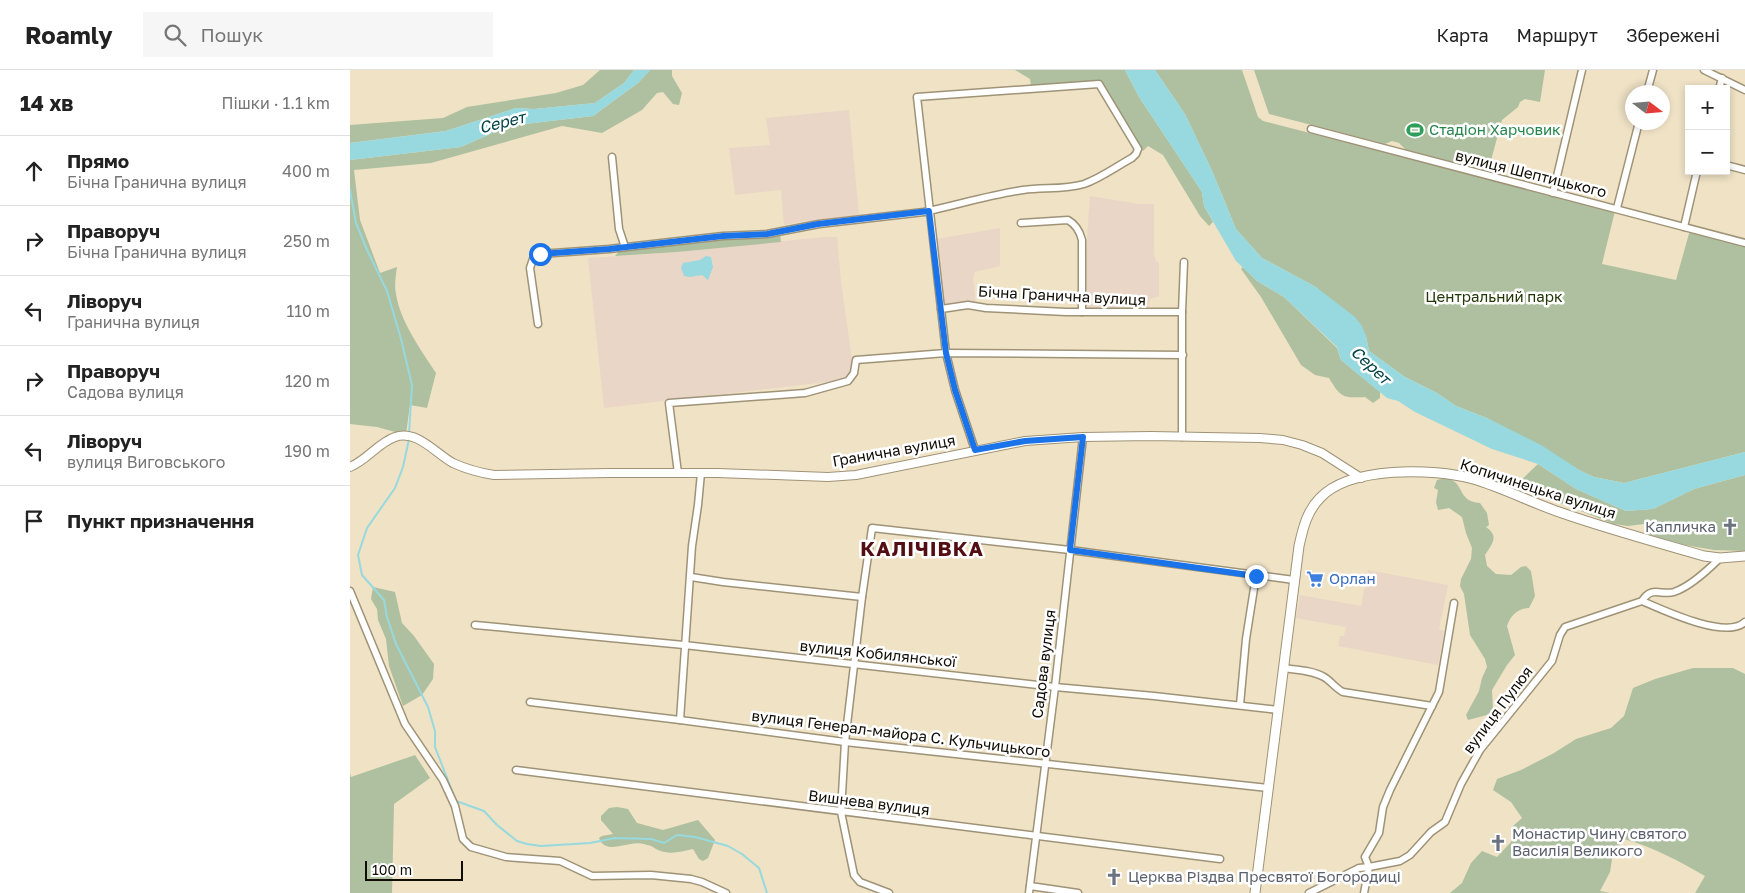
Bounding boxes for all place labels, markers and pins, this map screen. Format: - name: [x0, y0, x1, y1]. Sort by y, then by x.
- sports icon: Стадіон Харчовик: [1405, 120, 1425, 140]
- place label: Стадіон Харчовик: [1429, 120, 1561, 138]
- place label: Капличка: [1645, 517, 1716, 535]
- church icon: Капличка: [1720, 517, 1740, 537]
- supermarket icon: Орлан: [1305, 569, 1325, 589]
- place label: Орлан: [1329, 569, 1376, 587]
- place label: Монастир Чину святого Василія Великого: [1512, 824, 1687, 859]
- church icon: Монастир Чину святого Василія Великого: [1488, 833, 1508, 853]
- church icon: Церква Різдва Пресвятої Богородиці: [1104, 867, 1124, 887]
- place label: Церква Різдва Пресвятої Богородиці: [1128, 867, 1401, 885]

